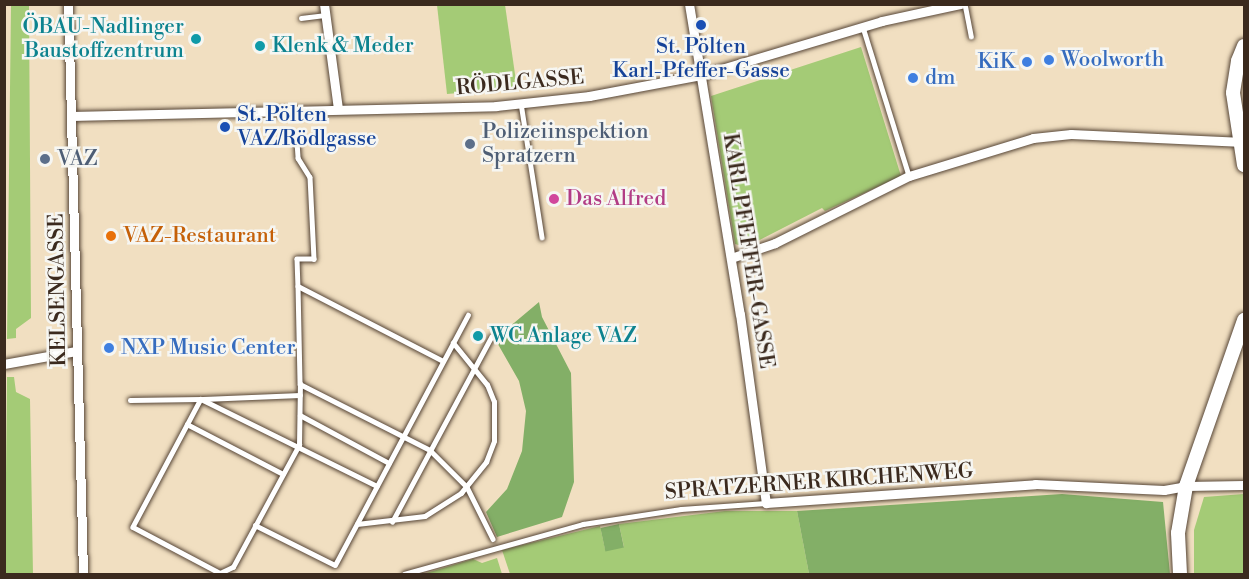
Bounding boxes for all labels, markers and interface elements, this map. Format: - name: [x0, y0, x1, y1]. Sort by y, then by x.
- place label: ÖBAU-Nadlinger Baustoffzentrum: [22, 14, 184, 64]
- marker: St. Pölten Karl-Pfeffer-Gasse: [694, 18, 708, 32]
- marker: ÖBAU-Nadlinger Baustoffzentrum: [189, 32, 203, 46]
- place label: Klenk & Meder: [272, 33, 414, 59]
- place label: St. Pölten Karl-Pfeffer-Gasse: [612, 34, 790, 84]
- marker: Klenk & Meder: [253, 39, 267, 53]
- place label: Woolworth: [1061, 47, 1164, 73]
- place label: KiK: [977, 49, 1015, 75]
- marker: Woolworth: [1042, 53, 1056, 67]
- marker: KiK: [1020, 55, 1034, 69]
- street label: RÖDLGASSE: [455, 65, 585, 101]
- place label: dm: [925, 65, 955, 91]
- marker: dm: [906, 71, 920, 85]
- place label: St. Pölten VAZ/Rödlgasse: [237, 102, 377, 152]
- place label: Polizeiinspektion Spratzern: [482, 119, 649, 169]
- marker: St. Pölten VAZ/Rödlgasse: [218, 120, 232, 134]
- street label: KARL PFEFFER-GASSE: [717, 132, 779, 370]
- marker: Polizeiinspektion Spratzern: [463, 137, 477, 151]
- place label: VAZ: [57, 146, 98, 172]
- marker: VAZ: [38, 152, 52, 166]
- place label: Das Alfred: [566, 186, 666, 212]
- marker: Das Alfred: [547, 192, 561, 206]
- street label: KELSENGASSE: [44, 213, 72, 367]
- place label: VAZ-Restaurant: [123, 223, 276, 249]
- marker: VAZ-Restaurant: [104, 229, 118, 243]
- place label: WC Anlage VAZ: [490, 323, 637, 349]
- marker: WC Anlage VAZ: [471, 329, 485, 343]
- place label: NXP Music Center: [121, 335, 296, 361]
- marker: NXP Music Center: [102, 341, 116, 355]
- street label: SPRATZERNER KIRCHENWEG: [664, 459, 974, 505]

